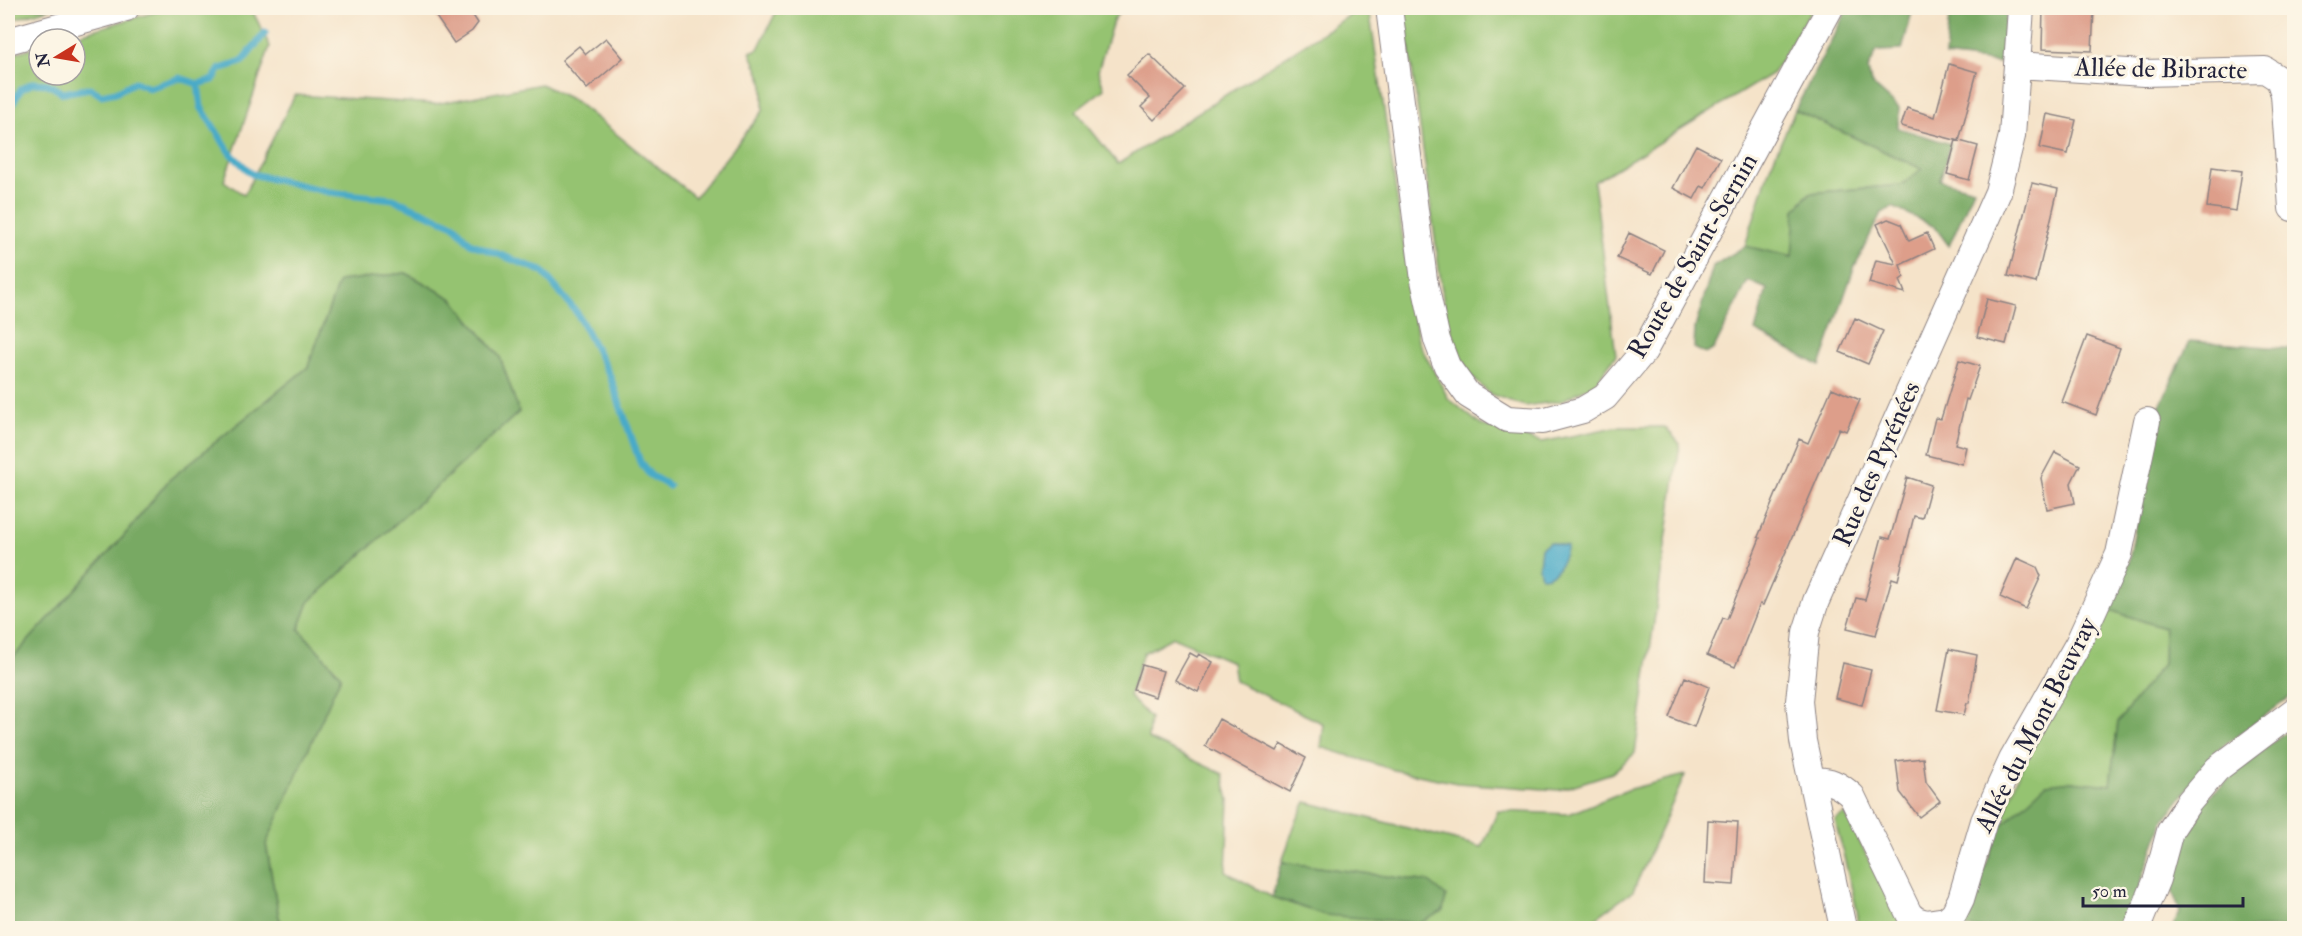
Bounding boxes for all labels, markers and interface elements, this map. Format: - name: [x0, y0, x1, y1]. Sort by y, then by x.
- north arrow: [27, 27, 87, 87]
- text: N: [32, 50, 55, 70]
- street label: Allée de Bibracte: [2073, 51, 2248, 87]
- street label: Route de Saint-Sernin: [1621, 148, 1765, 364]
- street label: Rue des Pyrénées: [1826, 376, 1928, 552]
- street label: Allée du Mont Beuvray: [1967, 612, 2104, 839]
- scale bar: [2083, 870, 2244, 908]
- text: 50 m: [2092, 880, 2127, 903]

